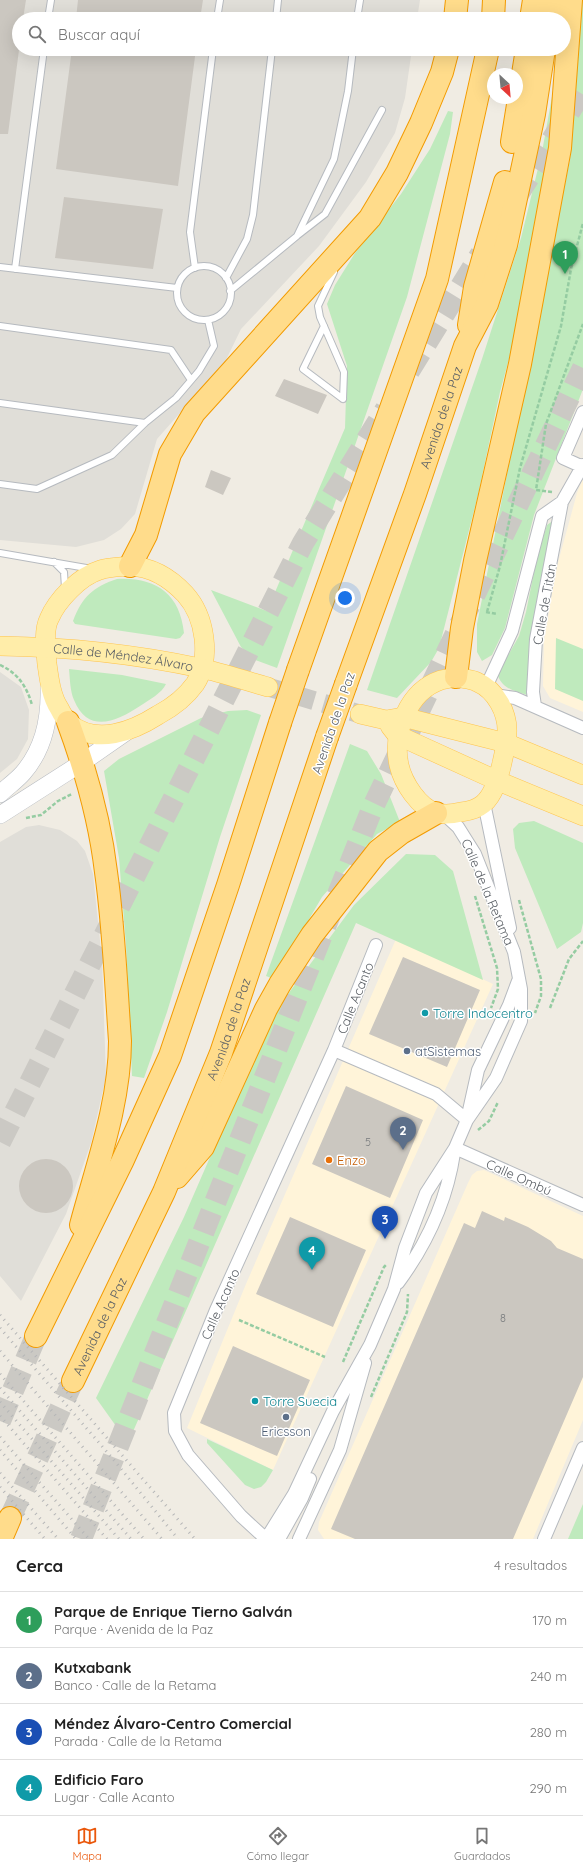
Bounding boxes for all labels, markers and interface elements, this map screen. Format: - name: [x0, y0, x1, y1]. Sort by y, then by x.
- search box: [12, 12, 571, 56]
- icon: search: [26, 23, 48, 45]
- text: Buscar aquí: [58, 25, 140, 44]
- north arrow: [487, 68, 523, 104]
- pin: 1: [552, 241, 578, 274]
- street label: Avenida de la Paz: [416, 364, 466, 471]
- street label: Calle de Titán: [529, 562, 559, 646]
- your location: [335, 588, 355, 608]
- street label: Calle de Méndez Álvaro: [53, 640, 195, 674]
- street label: Avenida de la Paz: [308, 670, 358, 776]
- street label: Calle de la Retama: [458, 836, 518, 948]
- street label: Calle Acanto: [333, 960, 377, 1036]
- street label: Avenida de la Paz: [203, 976, 254, 1082]
- place label: Torre Indocentro: [433, 1005, 533, 1021]
- marker: Torre Indocentro: [420, 1008, 430, 1018]
- place label: atSistemas: [415, 1043, 481, 1059]
- marker: atSistemas: [402, 1046, 412, 1056]
- pin: 2: [390, 1117, 416, 1150]
- house number: 5: [365, 1135, 371, 1149]
- place label: Enzo: [337, 1152, 366, 1168]
- marker: Enzo: [324, 1155, 334, 1165]
- street label: Calle Ombú: [484, 1155, 554, 1199]
- pin: 3: [372, 1206, 398, 1239]
- pin: 4: [299, 1237, 325, 1270]
- street label: Calle Acanto: [197, 1266, 243, 1342]
- street label: Avenida de la Paz: [69, 1274, 130, 1378]
- house number: 8: [500, 1311, 506, 1325]
- place label: Torre Suecia: [263, 1393, 337, 1409]
- marker: Torre Suecia: [250, 1396, 260, 1406]
- marker: Ericsson: [281, 1412, 291, 1422]
- place label: Ericsson: [261, 1423, 311, 1439]
- text: Cerca: [16, 1555, 63, 1576]
- text: 4 resultados: [494, 1557, 567, 1573]
- text: Parque de Enrique Tierno Galván: [54, 1602, 292, 1621]
- text: 1: [26, 1612, 32, 1628]
- text: 170 m: [532, 1612, 567, 1628]
- text: Parque · Avenida de la Paz: [54, 1621, 213, 1637]
- text: Kutxabank: [54, 1658, 132, 1677]
- text: 2: [25, 1668, 33, 1684]
- text: 240 m: [530, 1668, 567, 1684]
- text: Banco · Calle de la Retama: [54, 1677, 216, 1693]
- text: Méndez Álvaro-Centro Comercial: [54, 1714, 292, 1733]
- text: 3: [26, 1724, 32, 1740]
- text: 280 m: [530, 1724, 567, 1740]
- text: Parada · Calle de la Retama: [54, 1733, 222, 1749]
- text: Edificio Faro: [54, 1770, 144, 1789]
- text: 4: [25, 1780, 33, 1796]
- text: 290 m: [529, 1780, 567, 1796]
- text: Lugar · Calle Acanto: [54, 1789, 175, 1805]
- tab: Mapa: [73, 1825, 102, 1863]
- tab: Cómo llegar: [247, 1825, 309, 1863]
- tab: Guardados: [454, 1825, 510, 1863]

